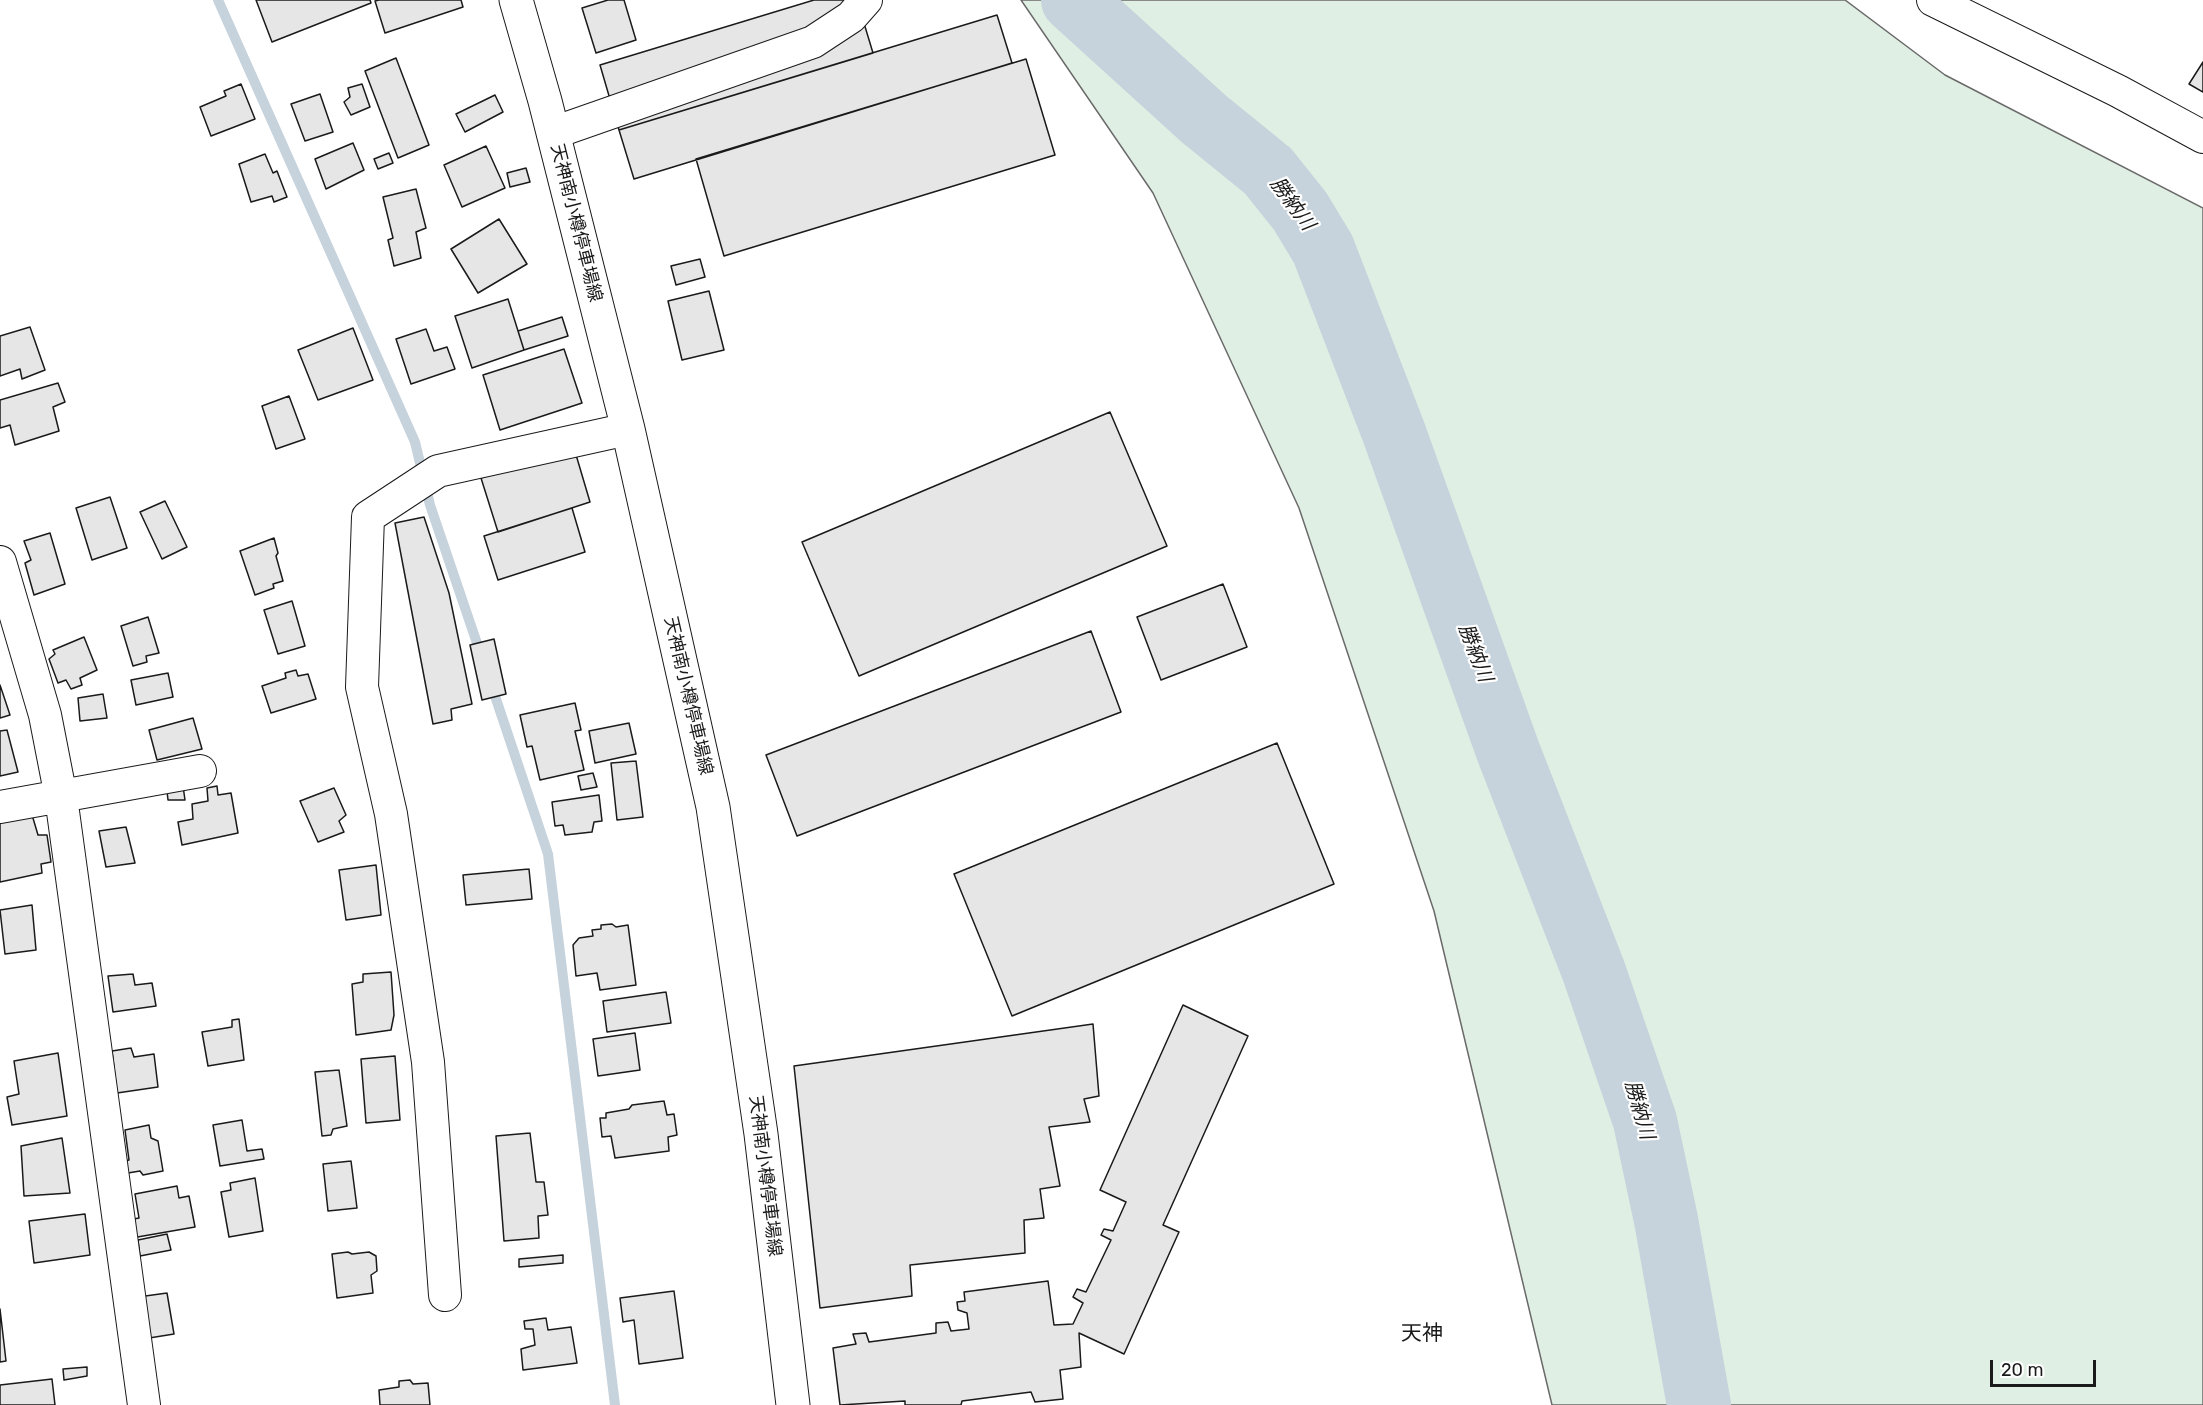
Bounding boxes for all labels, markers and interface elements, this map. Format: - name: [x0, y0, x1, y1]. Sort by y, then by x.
- street label: 天神南小樽停車場線: [546, 142, 606, 304]
- water label: 勝納川: [1265, 173, 1319, 235]
- street label: 天神南小樽停車場線: [659, 615, 717, 777]
- water label: 勝納川: [1453, 621, 1497, 685]
- water label: 勝納川: [1619, 1078, 1659, 1142]
- street label: 天神南小樽停車場線: [744, 1094, 786, 1258]
- district label: 天神: [1401, 1321, 1443, 1347]
- scale bar: [1993, 1348, 2100, 1386]
- text: 20 m: [2001, 1359, 2043, 1381]

